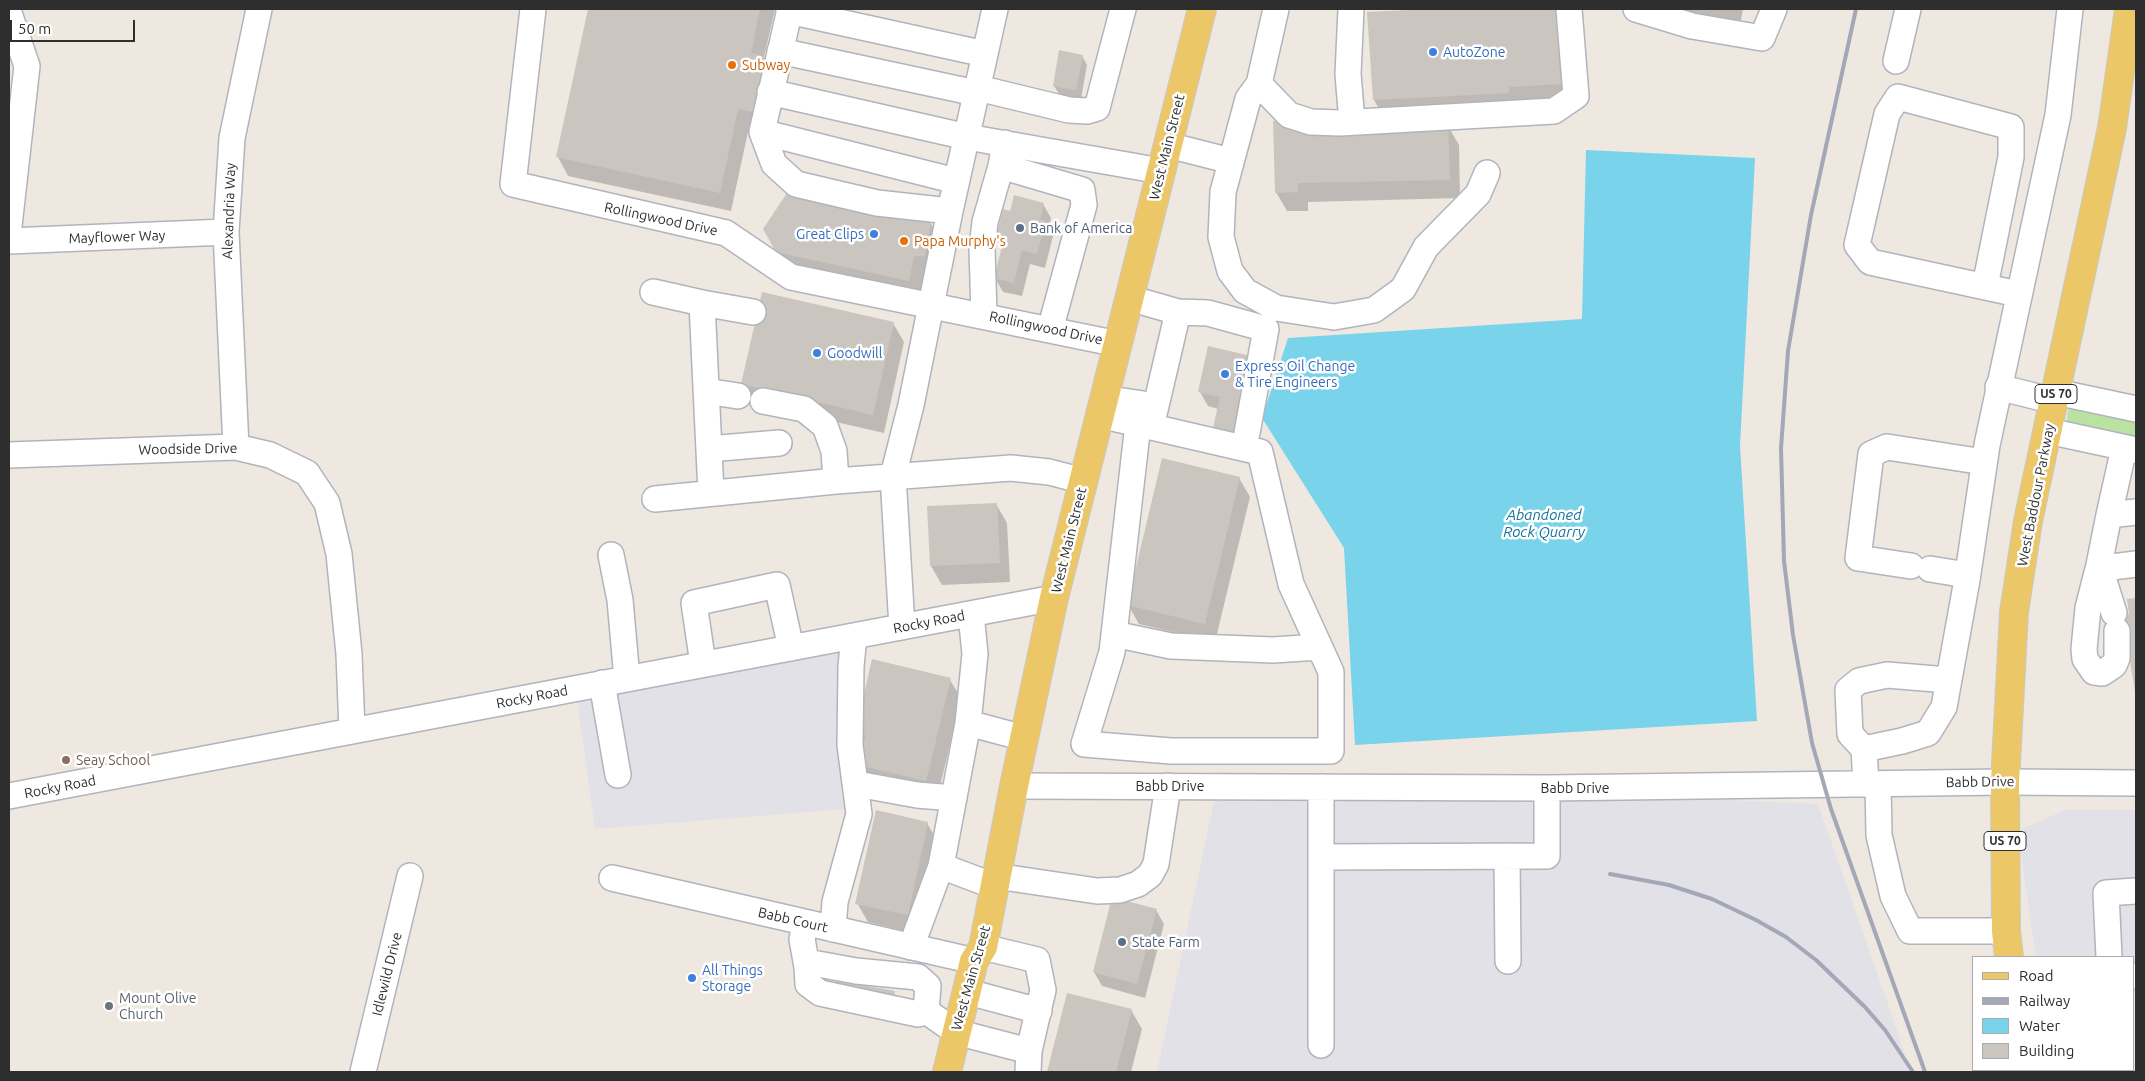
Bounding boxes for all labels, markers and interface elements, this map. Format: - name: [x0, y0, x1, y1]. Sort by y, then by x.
- scale bar: [12, 10, 138, 42]
- text: 50 m: [18, 20, 51, 37]
- place label: AutoZone: [1443, 44, 1505, 60]
- marker: AutoZone: [1427, 46, 1439, 58]
- place label: Subway: [742, 57, 790, 73]
- marker: Subway: [726, 59, 738, 71]
- street label: West Main Street: [1146, 92, 1188, 202]
- street label: Alexandria Way: [219, 162, 239, 260]
- street label: Rollingwood Drive: [603, 199, 719, 239]
- place label: Bank of America: [1030, 220, 1132, 236]
- marker: Bank of America: [1014, 222, 1026, 234]
- place label: Great Clips: [796, 226, 864, 242]
- street label: Mayflower Way: [68, 227, 166, 247]
- marker: Great Clips: [868, 228, 880, 240]
- place label: Papa Murphy's: [914, 233, 1006, 249]
- marker: Papa Murphy's: [898, 235, 910, 247]
- street label: Rollingwood Drive: [988, 308, 1104, 348]
- place label: Goodwill: [827, 345, 882, 361]
- marker: Goodwill: [811, 347, 823, 359]
- place label: Express Oil Change & Tire Engineers: [1235, 358, 1355, 391]
- marker: Express Oil Change & Tire Engineers: [1219, 368, 1231, 380]
- road number: US 70: [2035, 384, 2077, 404]
- street label: West Baddour Parkway: [2014, 422, 2058, 568]
- street label: Woodside Drive: [138, 440, 238, 458]
- street label: West Main Street: [1048, 485, 1090, 595]
- water label: Abandoned Rock Quarry: [1503, 506, 1585, 541]
- street label: Rocky Road: [892, 607, 966, 637]
- street label: Rocky Road: [495, 682, 569, 712]
- place label: Seay School: [76, 752, 150, 768]
- marker: Seay School: [60, 754, 72, 766]
- street label: Rocky Road: [23, 772, 97, 802]
- street label: Babb Drive: [1945, 773, 2015, 791]
- street label: Babb Drive: [1136, 778, 1204, 794]
- street label: Babb Drive: [1541, 780, 1609, 796]
- road number: US 70: [1984, 831, 2026, 850]
- street label: Babb Court: [756, 904, 830, 936]
- street label: West Main Street: [948, 924, 994, 1032]
- street label: Idlewild Drive: [368, 930, 406, 1018]
- place label: State Farm: [1132, 934, 1200, 950]
- marker: State Farm: [1116, 936, 1128, 948]
- legend: [1972, 956, 2135, 1071]
- place label: All Things Storage: [702, 962, 763, 994]
- text: Road: [2019, 967, 2054, 984]
- marker: All Things Storage: [686, 972, 698, 984]
- place label: Mount Olive Church: [119, 990, 196, 1022]
- text: Railway: [2019, 992, 2070, 1009]
- marker: Mount Olive Church: [103, 1000, 115, 1012]
- text: Water: [2019, 1017, 2060, 1034]
- text: Building: [2019, 1042, 2074, 1059]

